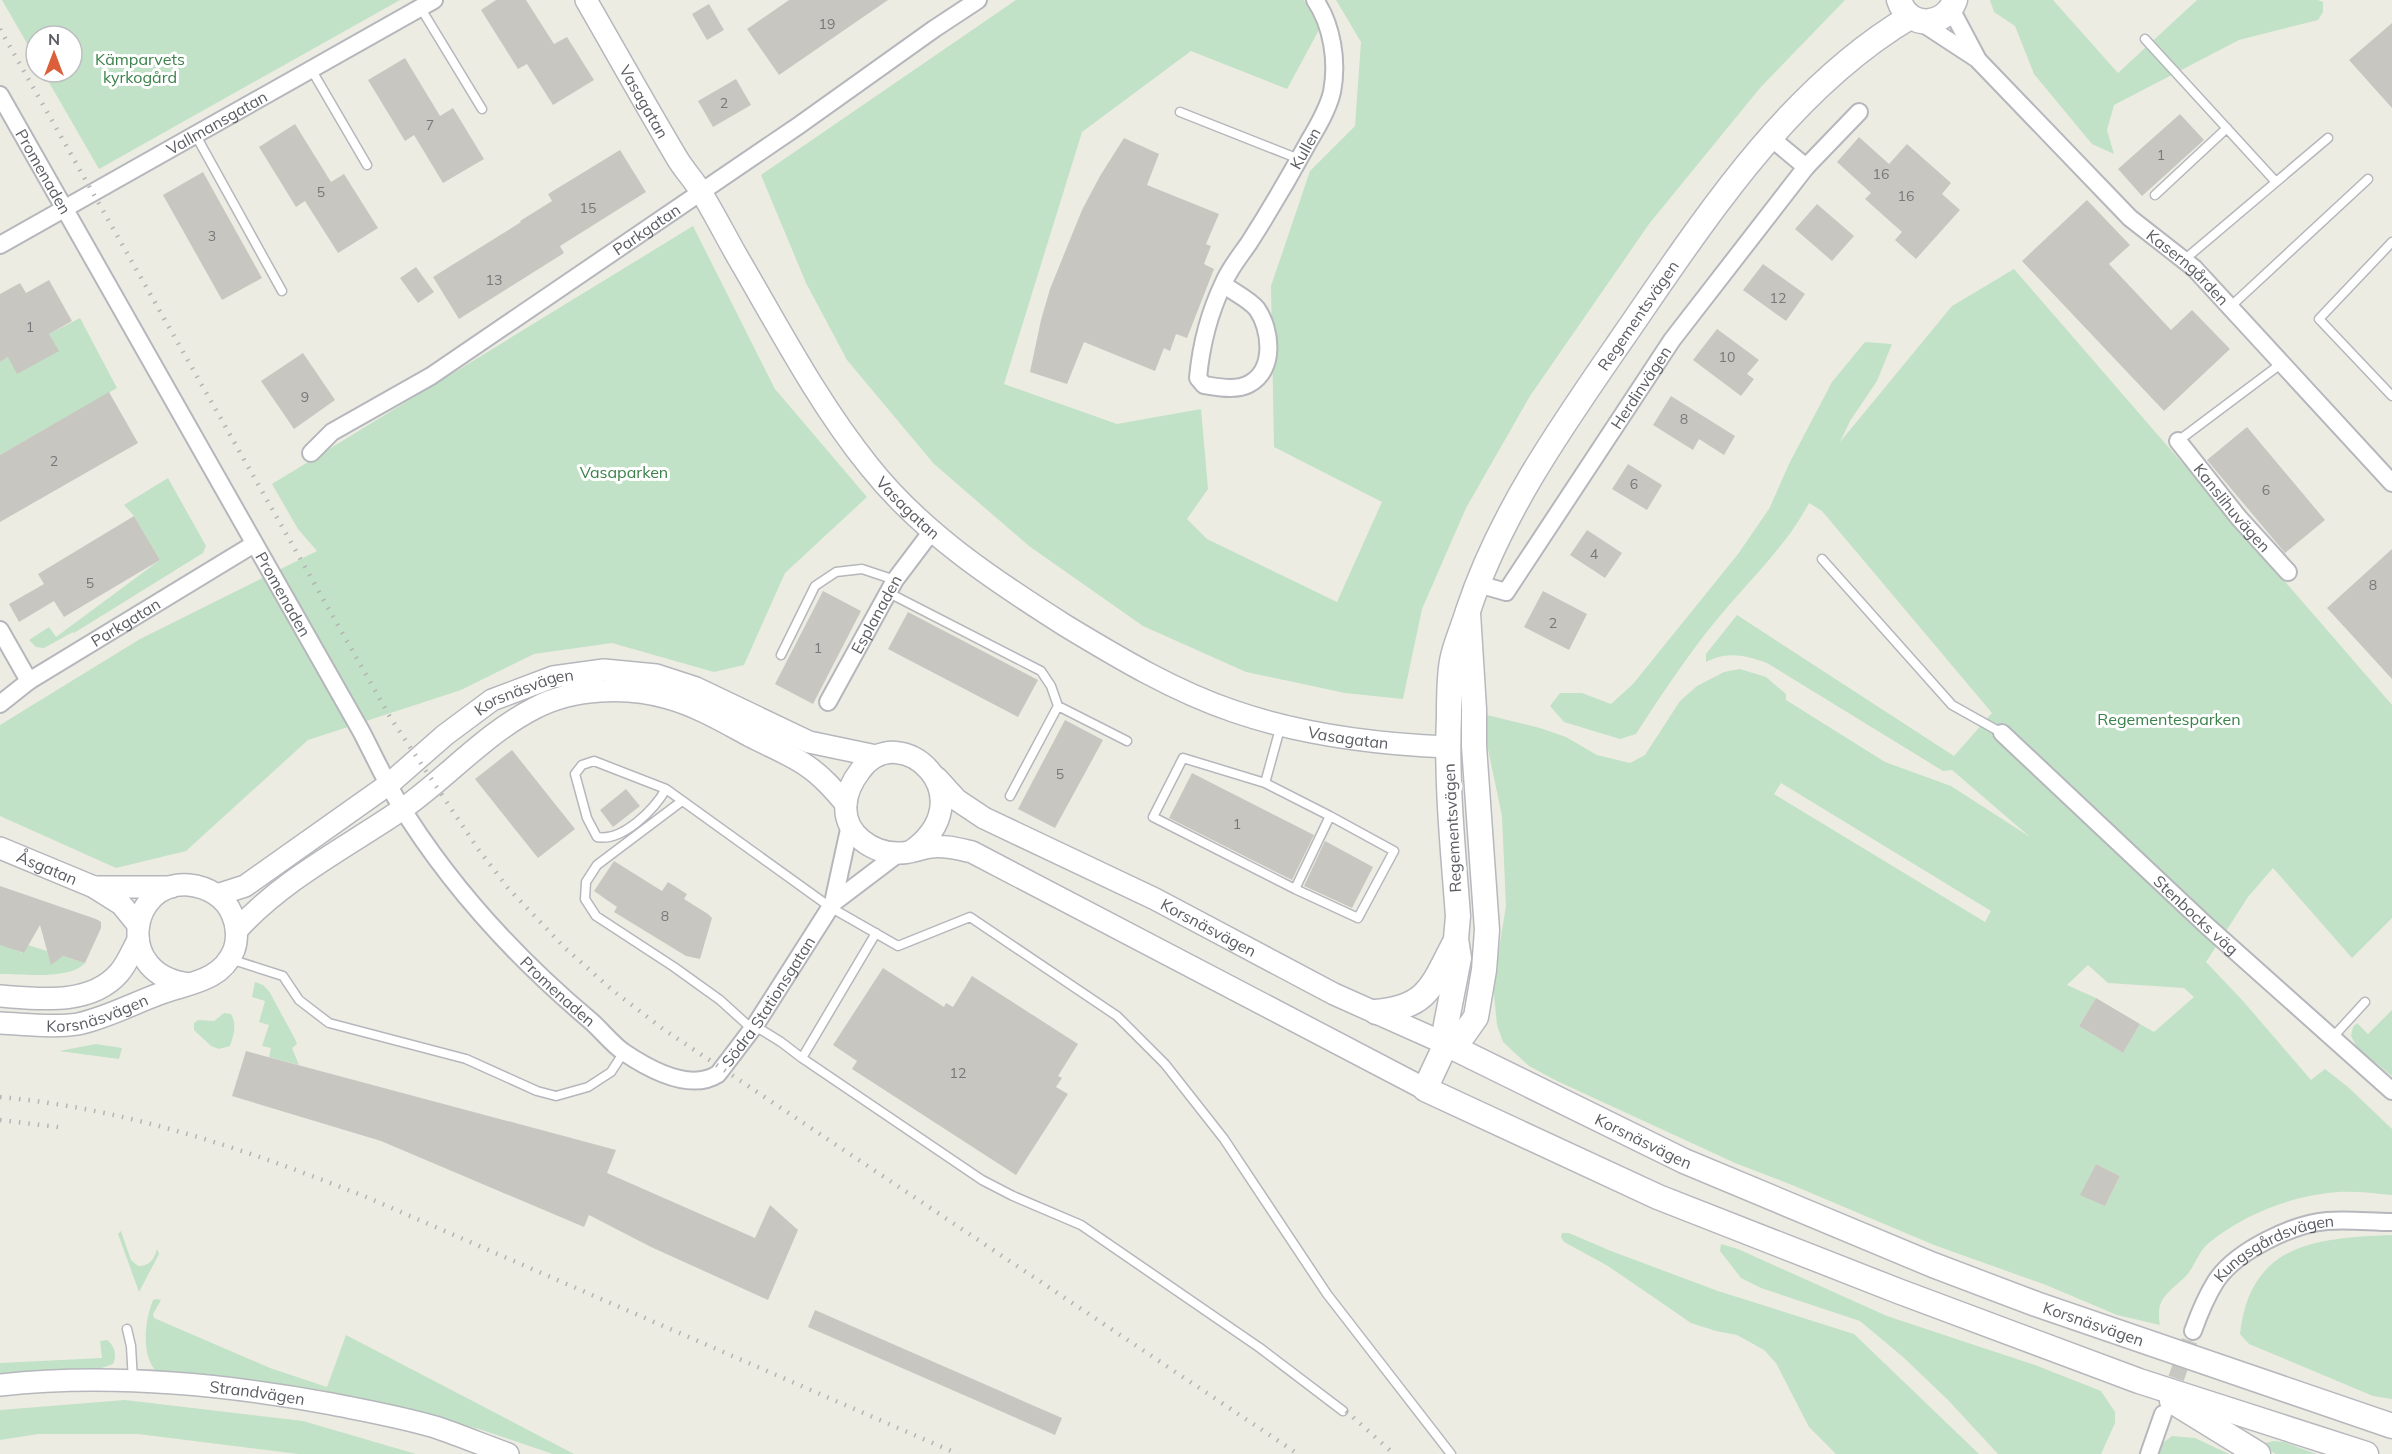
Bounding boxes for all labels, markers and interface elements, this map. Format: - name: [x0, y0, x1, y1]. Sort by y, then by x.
- house number: 19: [819, 15, 835, 33]
- north arrow: [24, 24, 84, 84]
- text: N: [48, 29, 60, 49]
- park label: Kämparvets kyrkogård: [95, 49, 185, 87]
- street label: Vasagatan: [615, 61, 673, 142]
- street label: Vallmansgatan: [163, 86, 271, 159]
- house number: 2: [720, 94, 728, 112]
- house number: 7: [426, 116, 434, 134]
- street label: Kullen: [1285, 124, 1325, 173]
- street label: Promenaden: [11, 125, 75, 218]
- house number: 1: [2157, 146, 2165, 164]
- house number: 16: [1873, 165, 1889, 183]
- house number: 5: [317, 183, 325, 201]
- house number: 16: [1898, 187, 1914, 205]
- house number: 15: [580, 199, 596, 217]
- street label: Parkgatan: [609, 199, 684, 259]
- street label: Kaserngården: [2143, 225, 2233, 309]
- house number: 3: [208, 227, 216, 245]
- street label: Regementsvägen: [1593, 256, 1683, 374]
- house number: 13: [486, 271, 502, 289]
- house number: 12: [1770, 289, 1786, 307]
- house number: 1: [26, 318, 34, 336]
- street label: Herdinvägen: [1606, 342, 1675, 433]
- house number: 10: [1719, 348, 1735, 366]
- house number: 9: [301, 388, 309, 406]
- house number: 8: [1680, 410, 1688, 428]
- house number: 2: [50, 452, 58, 470]
- street label: Kanslihuvägen: [2190, 459, 2275, 556]
- park label: Vasaparken: [580, 462, 668, 482]
- street label: Vasagatan: [872, 472, 944, 543]
- house number: 6: [1630, 475, 1638, 493]
- house number: 6: [2262, 481, 2270, 499]
- house number: 4: [1590, 545, 1599, 563]
- street label: Promenaden: [251, 548, 315, 640]
- street label: Esplanaden: [846, 571, 906, 657]
- house number: 5: [86, 574, 94, 592]
- house number: 8: [2369, 576, 2377, 594]
- street label: Parkgatan: [87, 594, 164, 651]
- house number: 2: [1549, 614, 1557, 632]
- house number: 1: [814, 639, 822, 657]
- street label: Korsnäsvägen: [470, 664, 575, 720]
- park label: Regementesparken: [2097, 709, 2241, 729]
- street label: Vasagatan: [1306, 722, 1390, 753]
- street label: Regementsvägen: [1439, 763, 1465, 893]
- house number: 5: [1056, 765, 1064, 783]
- house number: 1: [1233, 815, 1241, 833]
- street label: Åsgatan: [14, 846, 80, 889]
- street label: Stenbocks väg: [2149, 871, 2242, 959]
- street label: Korsnäsvägen: [1157, 894, 1260, 961]
- house number: 8: [661, 907, 669, 925]
- street label: Södra Stationsgatan: [717, 933, 819, 1071]
- street label: Promenaden: [516, 952, 600, 1031]
- street label: Korsnäsvägen: [46, 989, 151, 1036]
- house number: 12: [950, 1064, 966, 1082]
- street label: Korsnäsvägen: [1592, 1109, 1695, 1173]
- street label: Kungsgårdsvägen: [2209, 1210, 2335, 1286]
- street label: Korsnäsvägen: [2040, 1297, 2147, 1350]
- street label: Strandvägen: [209, 1376, 306, 1409]

